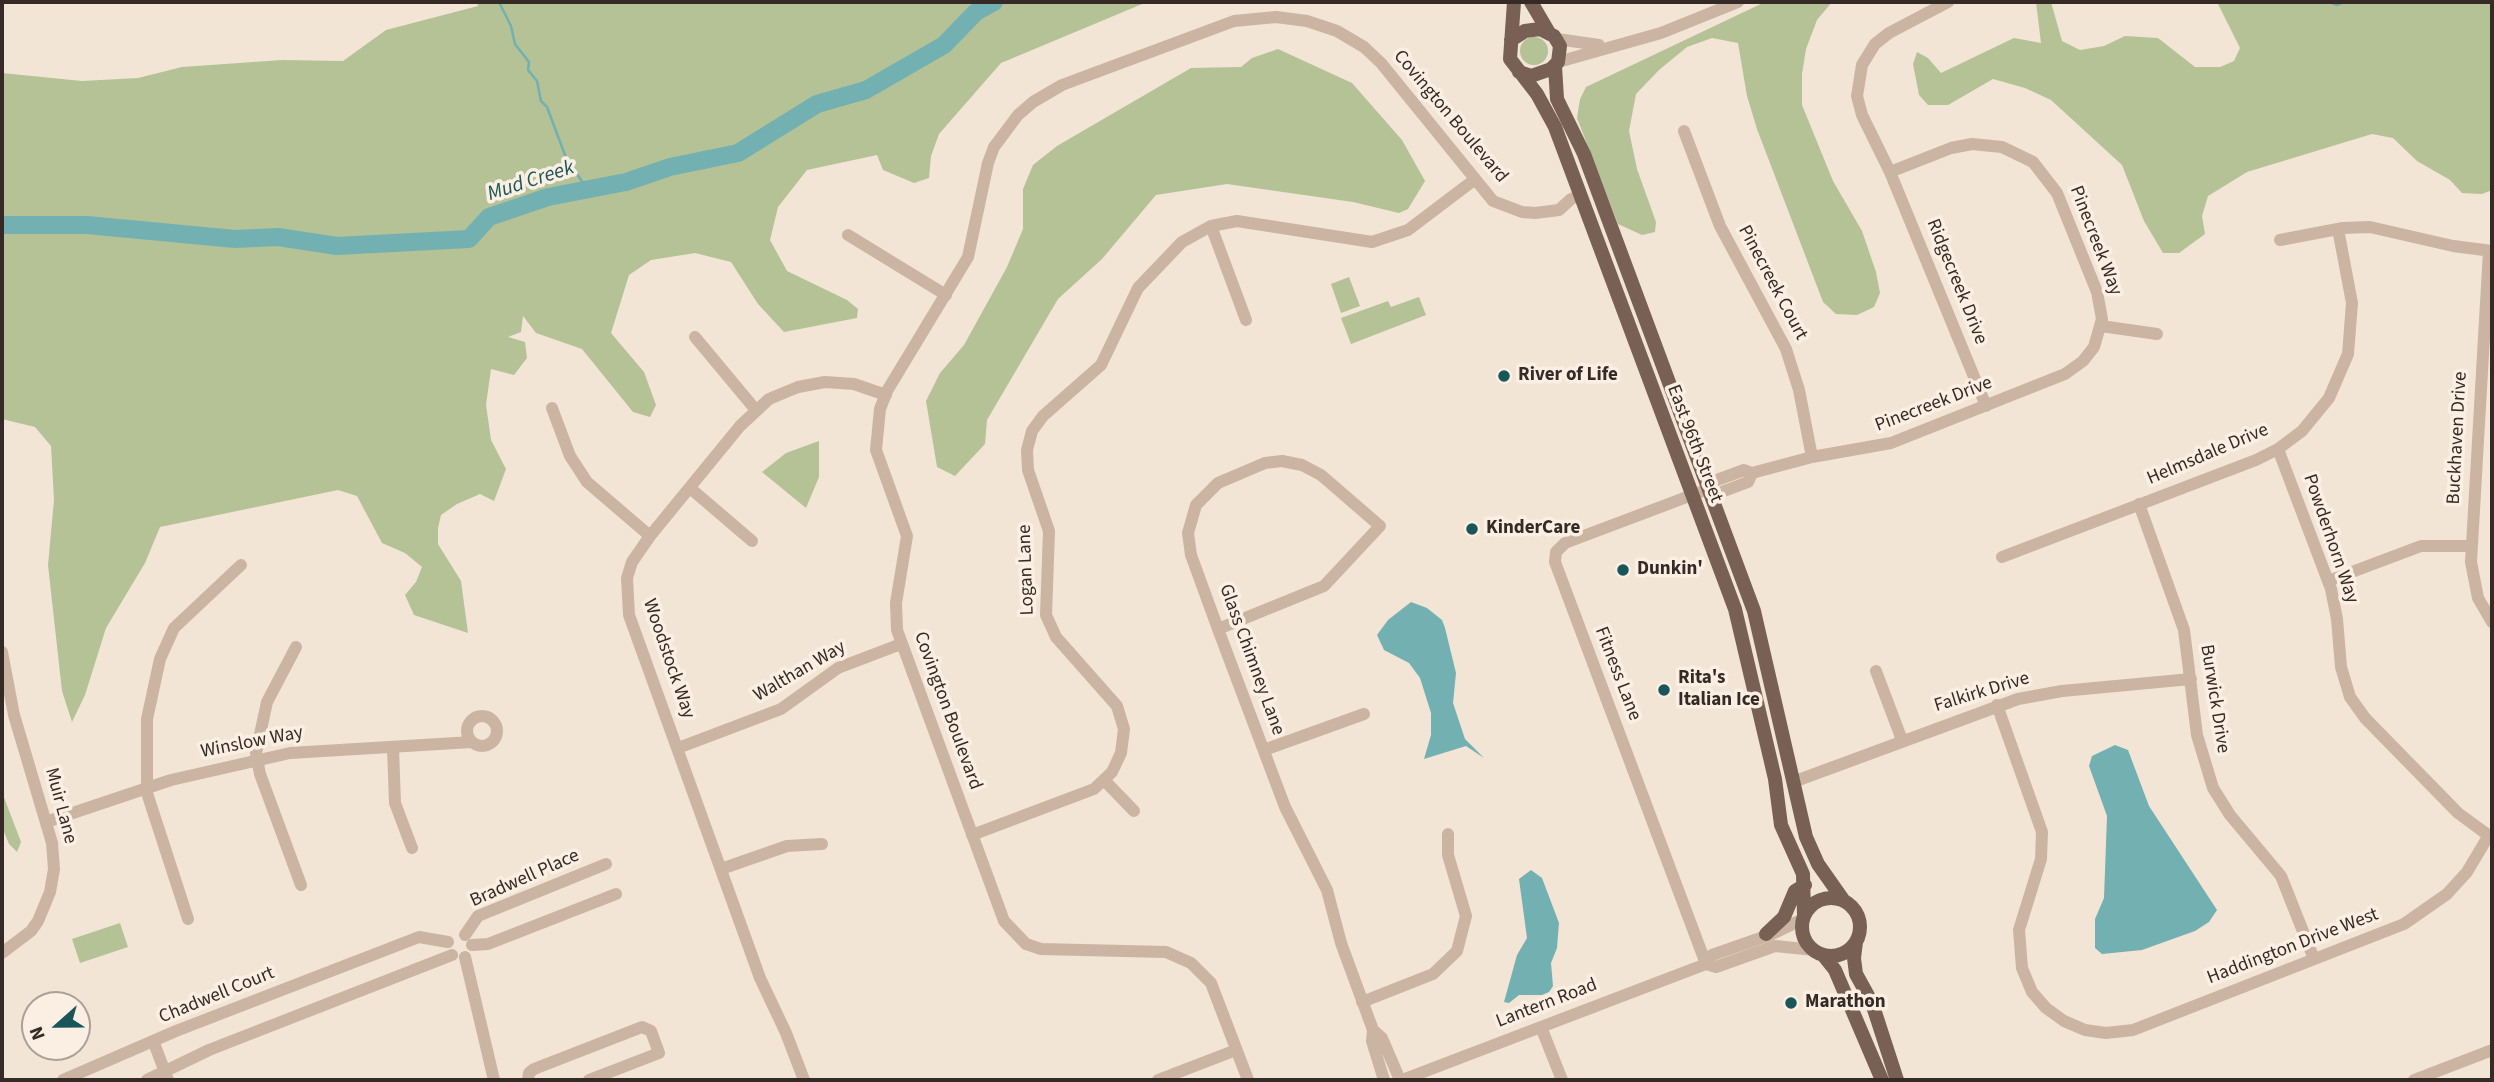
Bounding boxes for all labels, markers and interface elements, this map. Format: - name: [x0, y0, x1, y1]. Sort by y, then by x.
- street label: Covington Boulevard: [1388, 46, 1512, 188]
- water label: Mud Creek: [484, 156, 578, 208]
- street label: Pinecreek Way: [2064, 183, 2126, 299]
- street label: Ridgecreek Drive: [1921, 216, 1991, 348]
- street label: Pinecreek Court: [1732, 222, 1812, 344]
- place label: River of Life: [1518, 365, 1618, 387]
- marker: River of Life: [1496, 368, 1512, 384]
- street label: Buckhaven Drive: [2443, 371, 2473, 505]
- street label: Pinecreek Drive: [1872, 372, 1996, 438]
- street label: East 96th Street: [1661, 382, 1727, 506]
- street label: Helmsdale Drive: [2144, 419, 2272, 491]
- street label: Powderhorn Way: [2297, 471, 2363, 607]
- place label: KinderCare: [1486, 518, 1580, 540]
- marker: KinderCare: [1464, 521, 1480, 537]
- street label: Logan Lane: [1014, 524, 1040, 616]
- place label: Dunkin': [1637, 559, 1703, 581]
- marker: Dunkin': [1615, 562, 1631, 578]
- street label: Glass Chimney Lane: [1213, 582, 1289, 738]
- street label: Woodstock Way: [637, 596, 699, 722]
- street label: Fitness Lane: [1589, 624, 1645, 724]
- street label: Covington Boulevard: [908, 629, 986, 793]
- street label: Walthan Way: [750, 636, 850, 708]
- street label: Burwick Drive: [2194, 643, 2234, 755]
- place label: Rita's Italian Ice: [1678, 668, 1760, 712]
- street label: Falkirk Drive: [1932, 668, 2032, 718]
- marker: Rita's Italian Ice: [1656, 682, 1672, 698]
- street label: Winslow Way: [199, 722, 305, 764]
- street label: Muir Lane: [39, 765, 81, 847]
- street label: Bradwell Place: [467, 845, 583, 913]
- street label: Haddington Drive West: [2204, 904, 2382, 990]
- street label: Chadwell Court: [156, 963, 278, 1029]
- street label: Lantern Road: [1493, 974, 1601, 1034]
- north arrow: [21, 991, 91, 1061]
- place label: Marathon: [1805, 992, 1886, 1014]
- marker: Marathon: [1783, 995, 1799, 1011]
- text: N: [23, 1022, 53, 1044]

